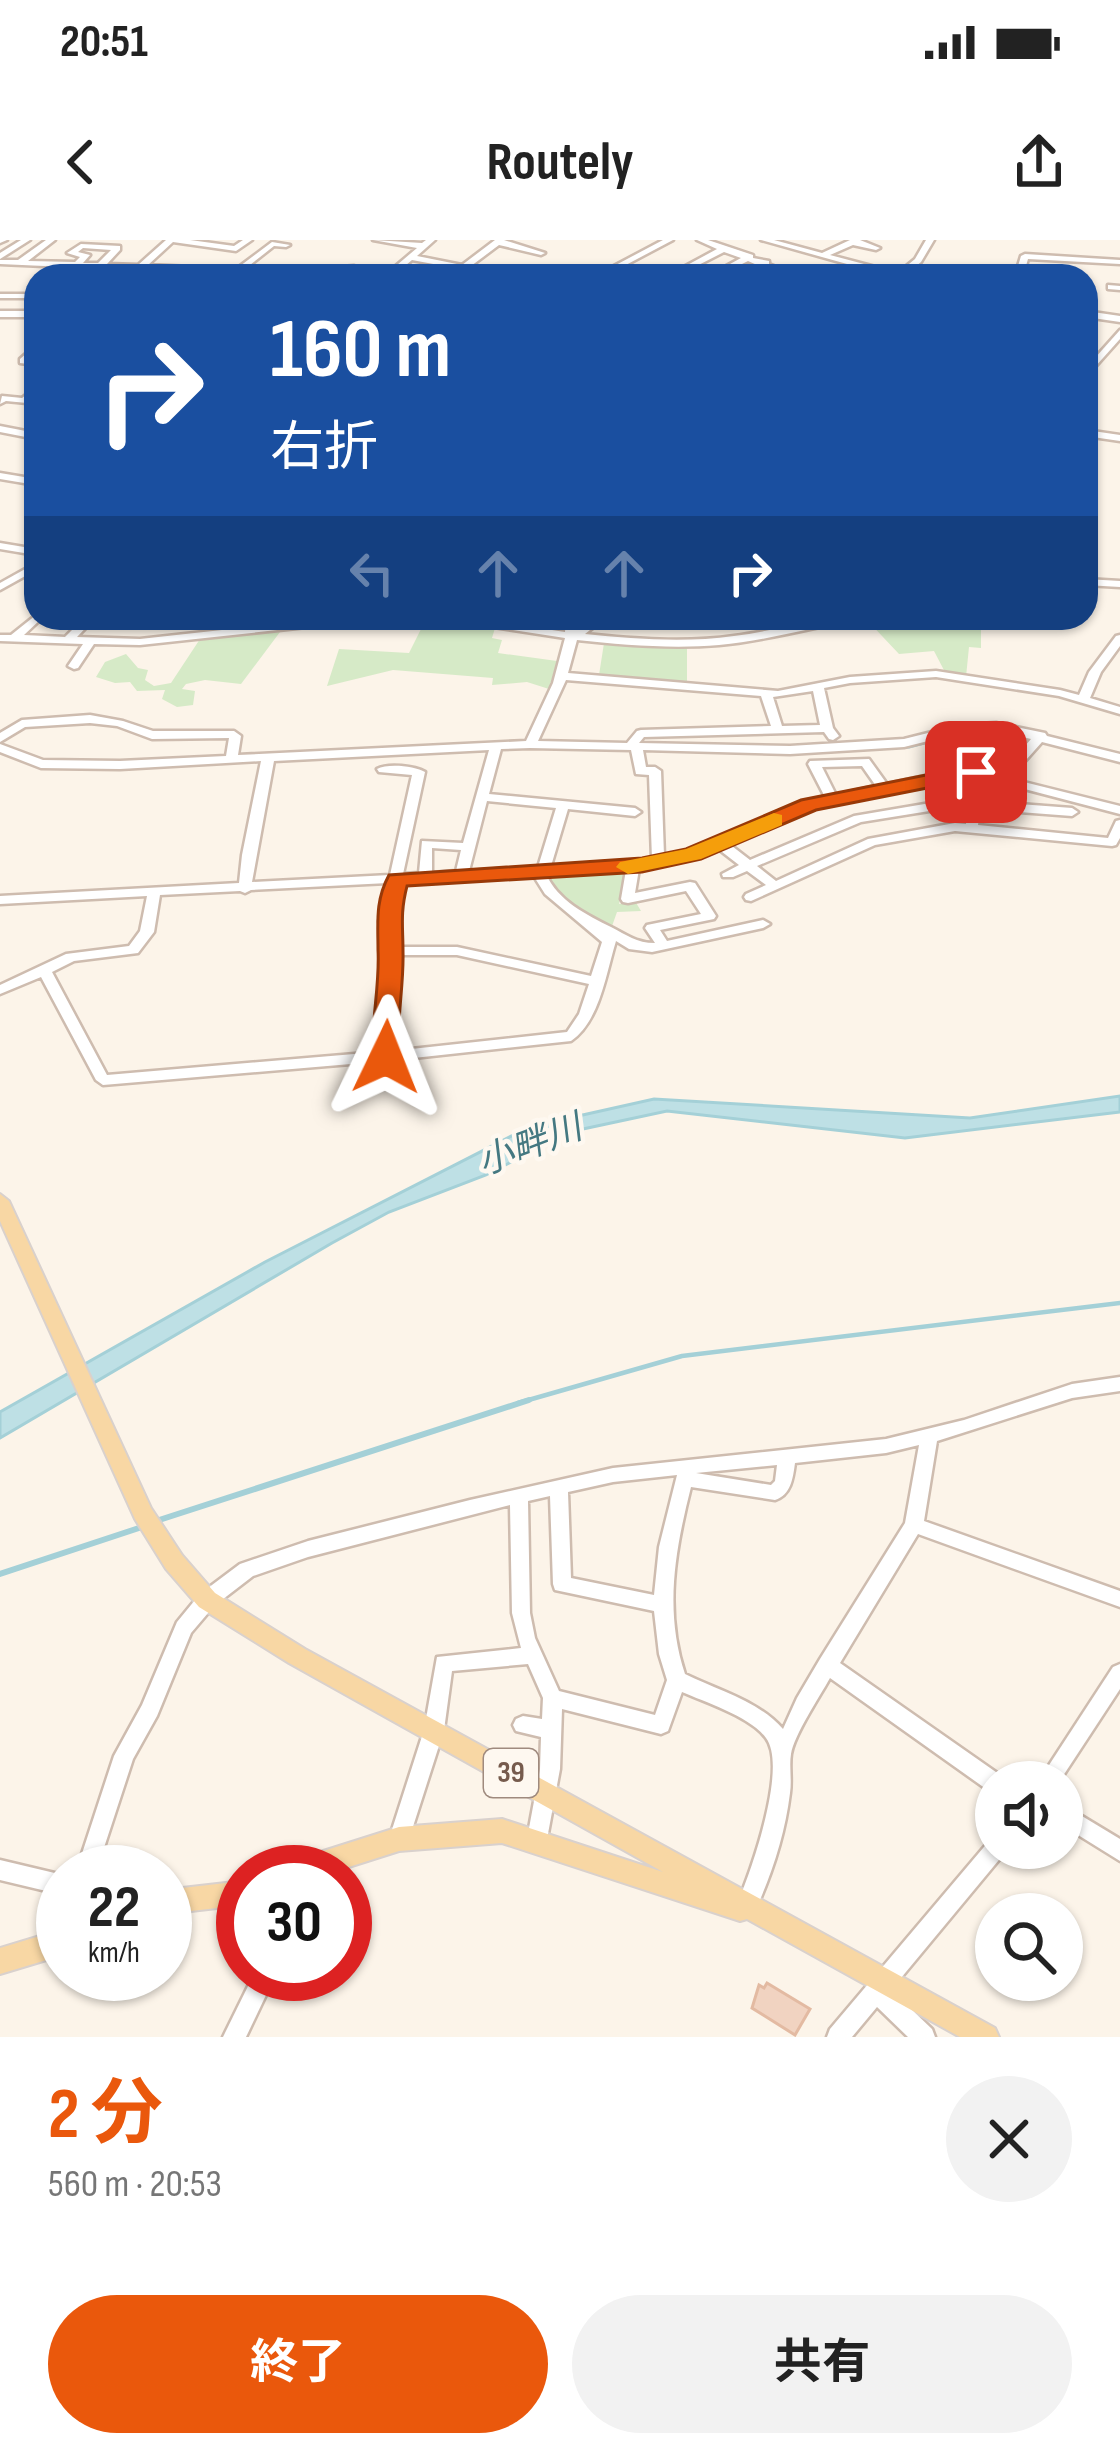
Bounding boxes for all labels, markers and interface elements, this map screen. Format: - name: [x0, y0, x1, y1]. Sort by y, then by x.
- text: 20:51: [60, 15, 148, 70]
- icon: back: [48, 129, 114, 195]
- icon: share: [1006, 129, 1072, 195]
- text: Routely: [486, 130, 634, 195]
- text: 160 m: [270, 300, 451, 401]
- icon: right: [72, 312, 228, 468]
- text: 右折: [270, 416, 378, 481]
- icon: left: [339, 540, 405, 606]
- icon: ahead: [465, 540, 531, 606]
- icon: ahead: [591, 540, 657, 606]
- icon: right: [717, 540, 783, 606]
- pin: [925, 721, 1027, 823]
- icon: arrive: [943, 739, 1009, 805]
- position arrow: [323, 994, 449, 1120]
- water label: 小畔川: [472, 1105, 592, 1185]
- road number: 39: [484, 1749, 538, 1797]
- map controls: [975, 1761, 1083, 2001]
- button: sound: [975, 1761, 1083, 1869]
- speed limit sign: 30: [216, 1845, 372, 2001]
- text: 22: [88, 1872, 140, 1944]
- button: search: [975, 1893, 1083, 2001]
- text: km/h: [88, 1935, 140, 1971]
- text: 2 分: [48, 2072, 163, 2159]
- button: close: [946, 2076, 1072, 2202]
- text: 560 m · 20:53: [48, 2161, 222, 2208]
- button: 終了: [48, 2295, 548, 2433]
- button: 共有: [572, 2295, 1072, 2433]

